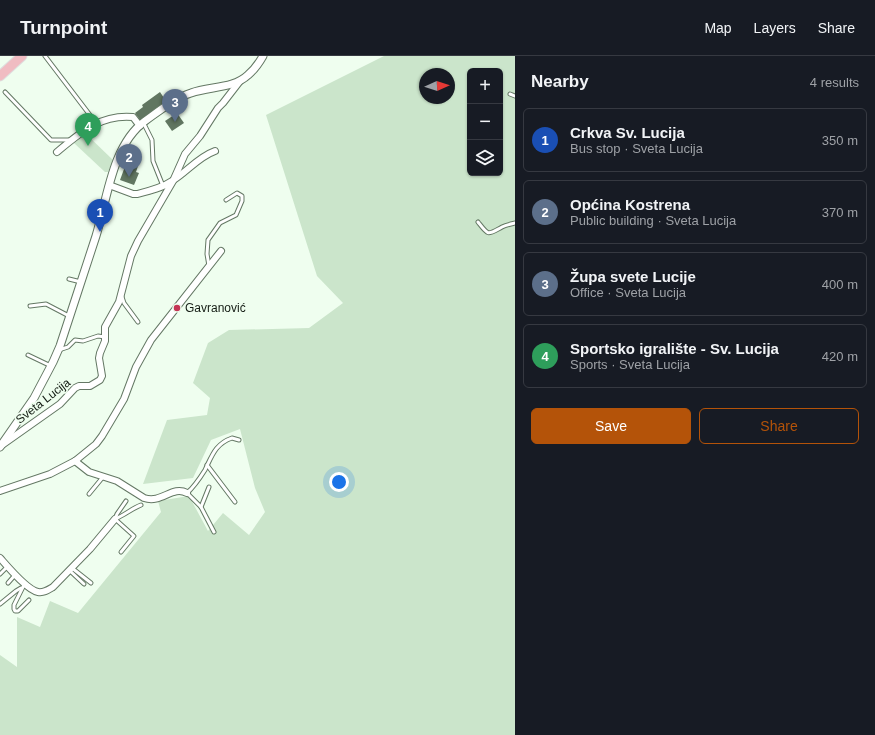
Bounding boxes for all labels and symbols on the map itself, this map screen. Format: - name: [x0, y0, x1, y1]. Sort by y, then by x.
- north arrow: [419, 68, 455, 104]
- pin: 3: [162, 89, 188, 122]
- pin: 4: [75, 113, 101, 146]
- pin: 2: [116, 144, 142, 177]
- pin: 1: [87, 199, 113, 232]
- place label: Gavranović: [185, 301, 246, 315]
- marker: Gavranović: [172, 303, 182, 313]
- street label: Sveta Lucija: [13, 375, 73, 427]
- your location: [329, 472, 349, 492]

